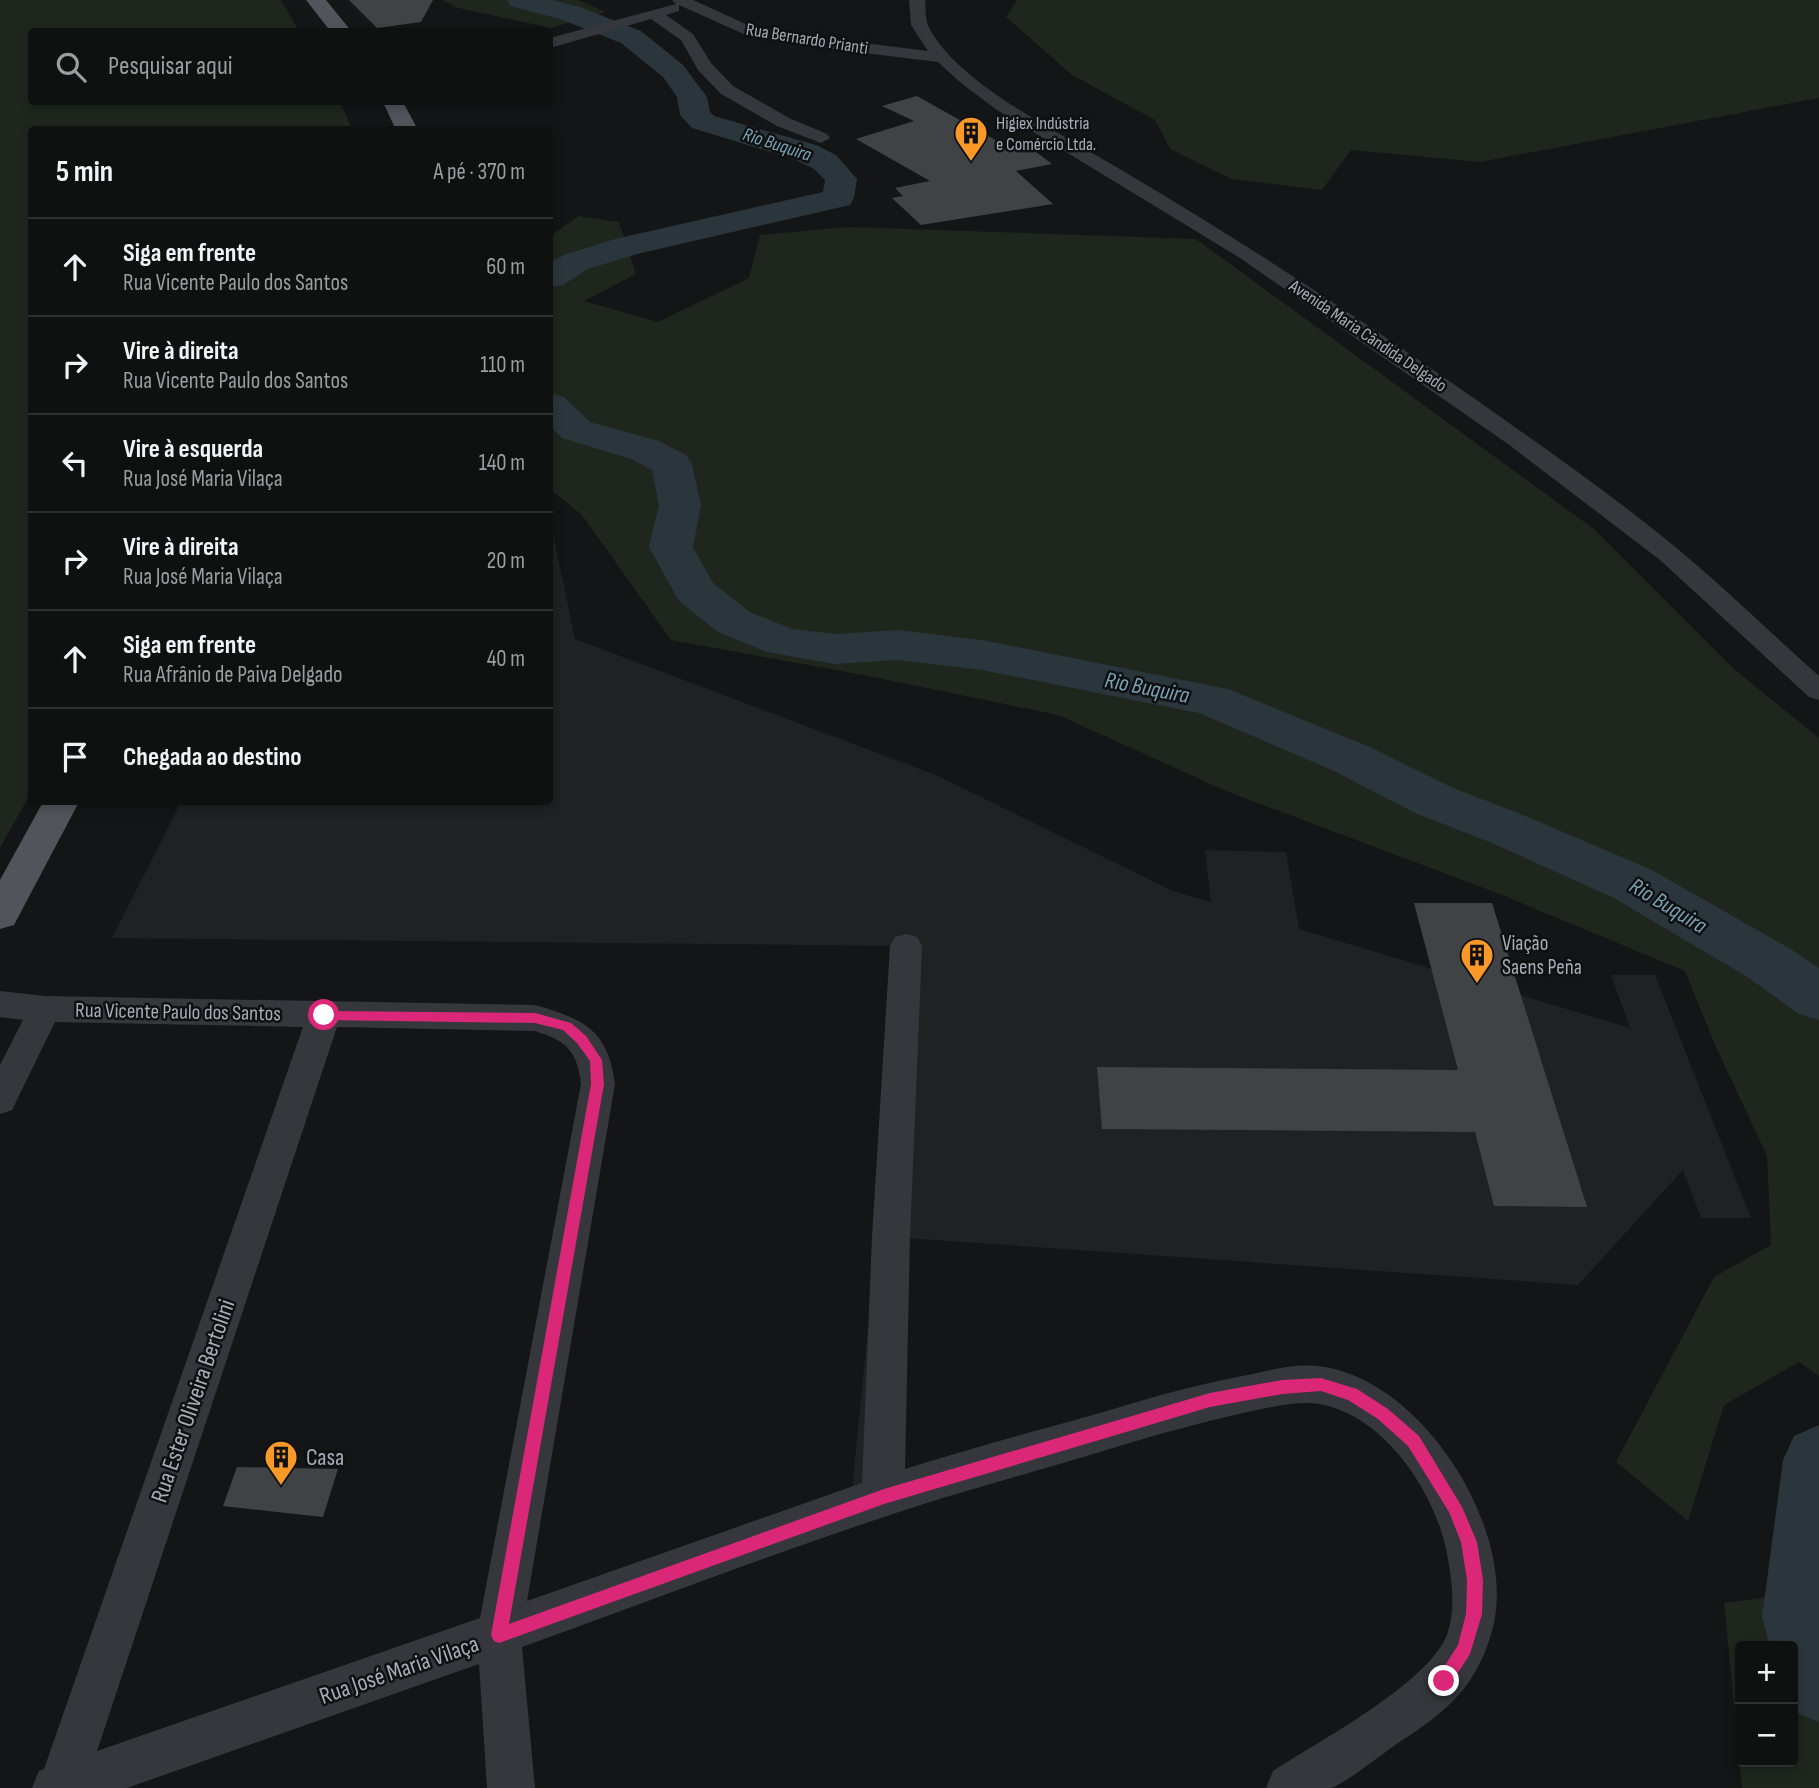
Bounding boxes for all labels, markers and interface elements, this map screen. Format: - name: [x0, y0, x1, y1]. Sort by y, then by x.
- street label: Rua Bernardo Prianti: [745, 19, 869, 59]
- search box: [28, 28, 553, 105]
- icon: search: [52, 48, 90, 86]
- text: Pesquisar aqui: [108, 51, 233, 82]
- place label: Higiex Indústria e Comércio Ltda.: [996, 113, 1096, 155]
- building icon: Higiex Indústria e Comércio Ltda.: [952, 114, 990, 163]
- water label: Rio Buquira: [740, 123, 814, 167]
- text: 5 min: [56, 154, 113, 190]
- text: A pé · 370 m: [433, 158, 525, 186]
- text: Siga em frente: [123, 238, 256, 269]
- icon: ahead: [56, 248, 94, 286]
- text: 60 m: [486, 253, 525, 281]
- text: Rua Vicente Paulo dos Santos: [123, 269, 348, 297]
- street label: Avenida Maria Cândida Delgado: [1284, 275, 1451, 397]
- text: Vire à direita: [123, 336, 239, 367]
- icon: right: [56, 346, 94, 384]
- text: 110 m: [480, 351, 525, 379]
- text: Rua Vicente Paulo dos Santos: [123, 367, 348, 395]
- text: Vire à esquerda: [123, 434, 263, 465]
- icon: left: [56, 444, 94, 482]
- text: 140 m: [479, 449, 525, 477]
- text: Rua José Maria Vilaça: [123, 465, 283, 493]
- text: Vire à direita: [123, 532, 239, 563]
- icon: right: [56, 542, 94, 580]
- text: 20 m: [487, 547, 525, 575]
- text: Rua José Maria Vilaça: [123, 563, 283, 591]
- text: Siga em frente: [123, 630, 256, 661]
- icon: ahead: [56, 640, 94, 678]
- text: 40 m: [487, 645, 525, 673]
- text: Rua Afrânio de Paiva Delgado: [123, 661, 343, 689]
- water label: Rio Buquira: [1102, 666, 1192, 710]
- icon: arrive: [56, 738, 94, 776]
- text: Chegada ao destino: [123, 742, 302, 773]
- water label: Rio Buquira: [1624, 872, 1712, 940]
- place label: Viação Saens Peña: [1502, 931, 1582, 980]
- building icon: Viação Saens Peña: [1458, 936, 1496, 985]
- street label: Rua Vicente Paulo dos Santos: [75, 998, 281, 1026]
- route start: [308, 999, 339, 1030]
- street label: Rua Ester Oliveira Bertolini: [145, 1296, 241, 1506]
- building icon: Casa: [262, 1438, 300, 1487]
- place label: Casa: [306, 1443, 344, 1472]
- street label: Rua José Maria Vilaça: [316, 1629, 482, 1711]
- map controls: [1735, 1641, 1798, 1767]
- button: +: [1735, 1641, 1798, 1704]
- route end: [1428, 1665, 1459, 1696]
- button: −: [1735, 1704, 1798, 1767]

